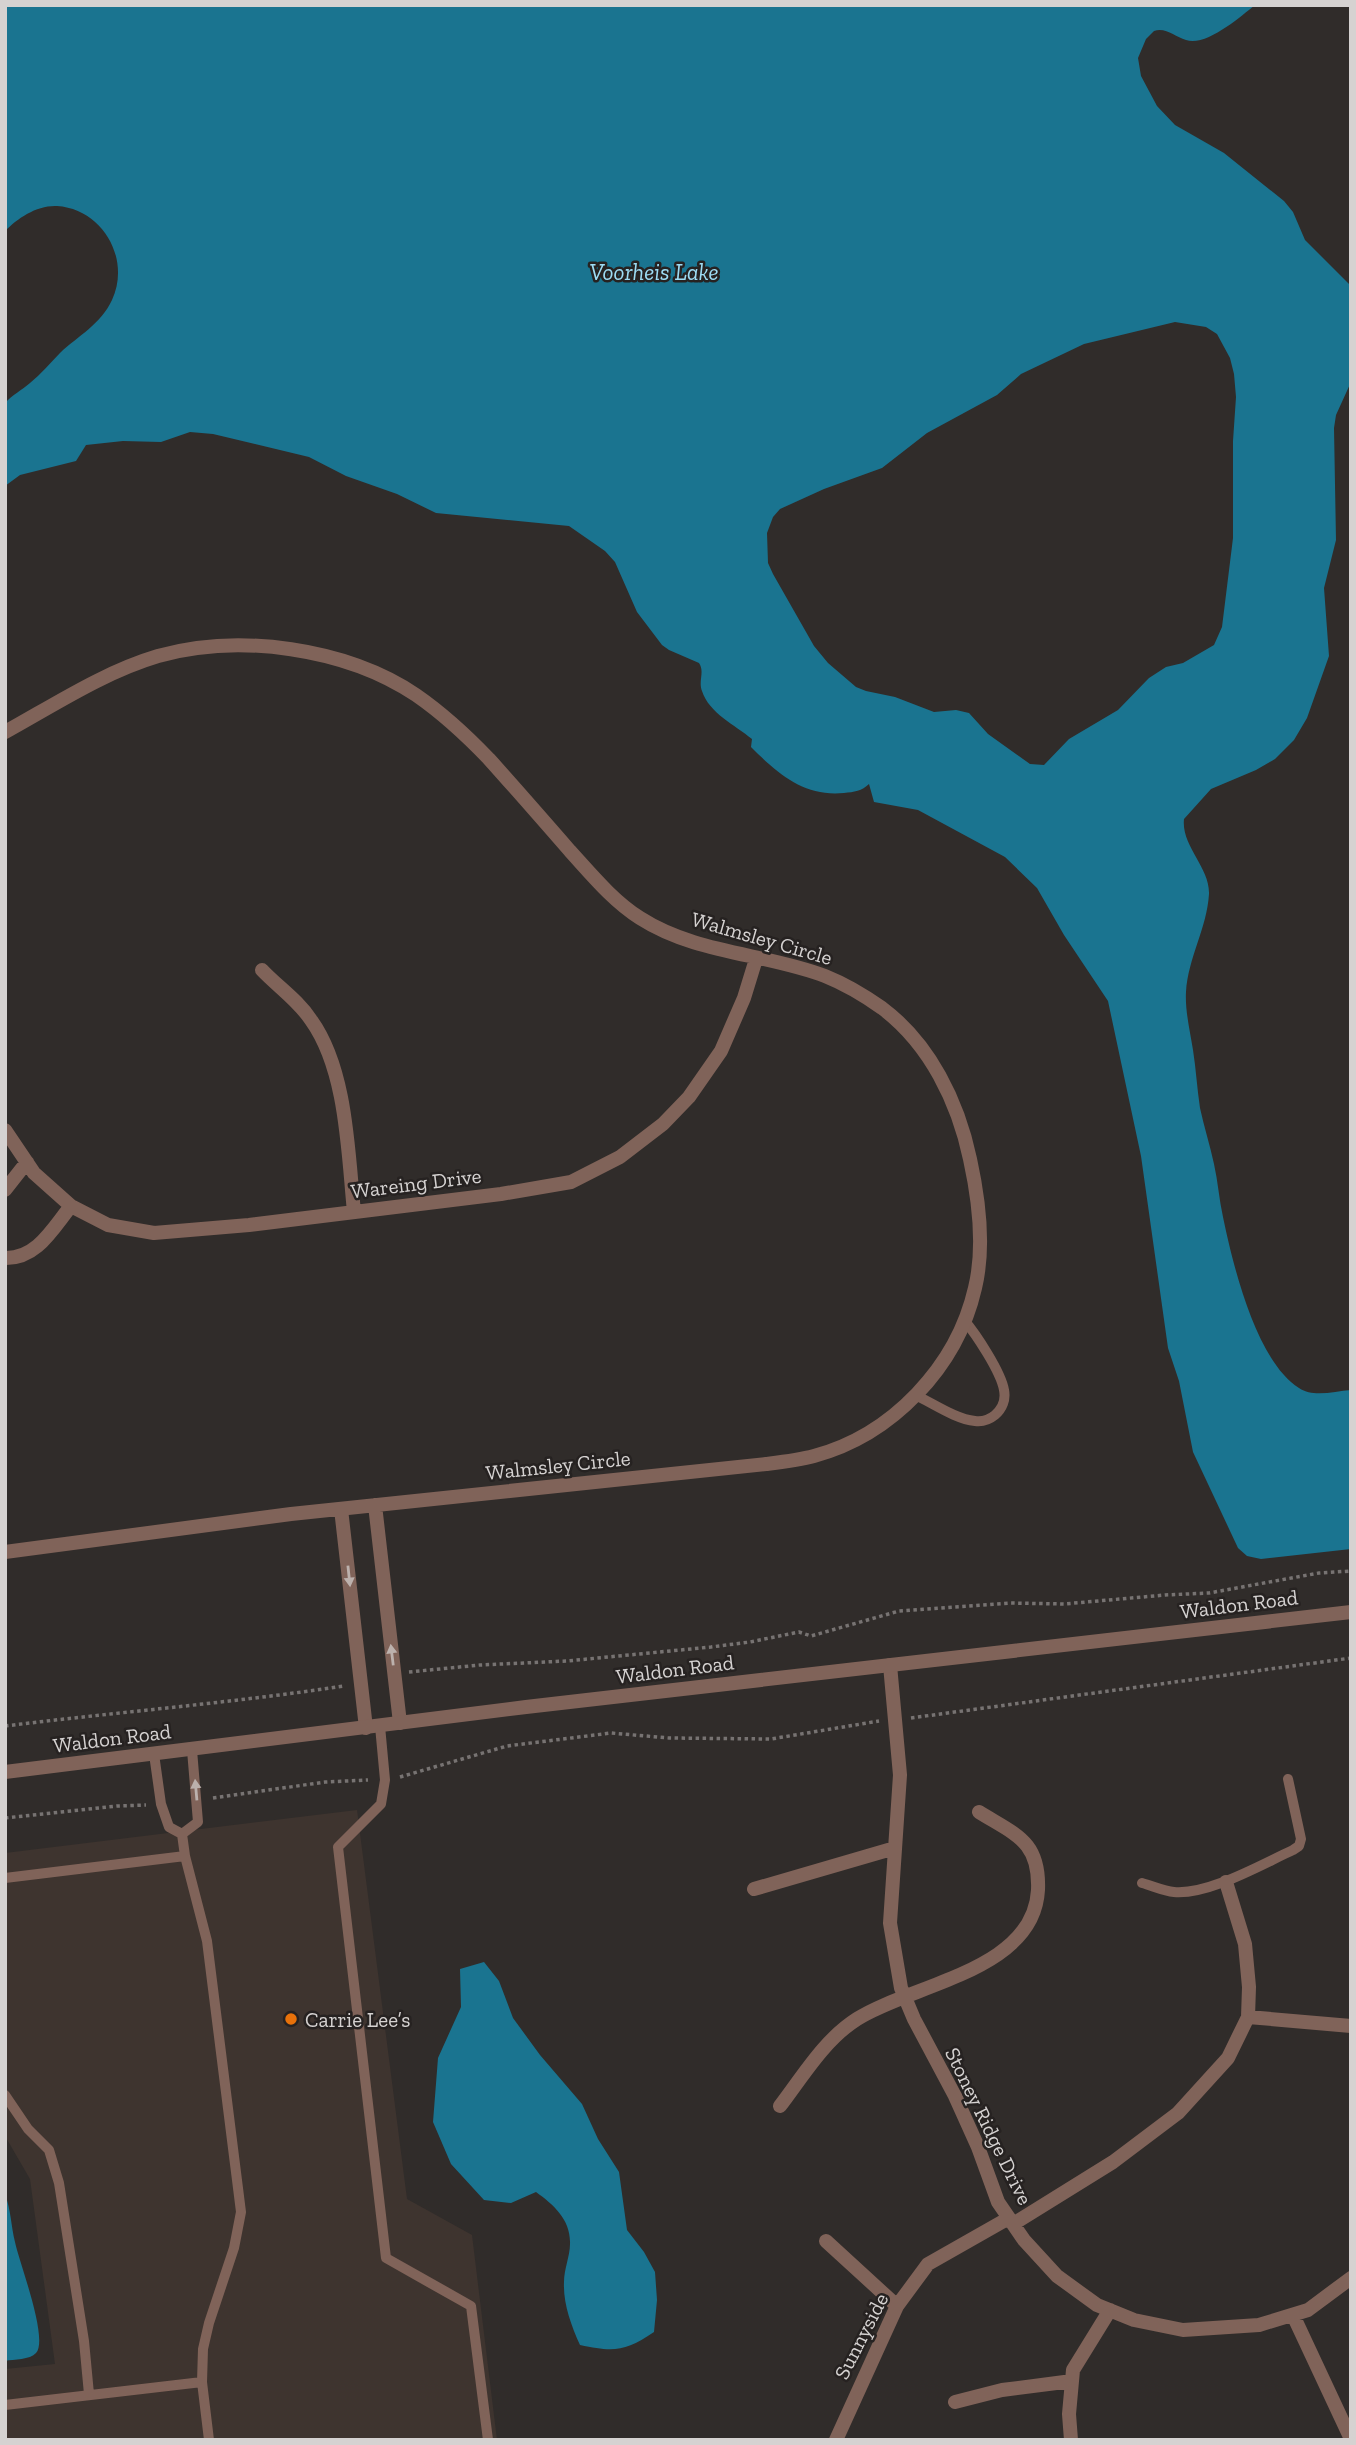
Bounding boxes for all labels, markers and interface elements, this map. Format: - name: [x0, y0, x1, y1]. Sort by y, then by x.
- water label: Voorheis Lake: [589, 258, 719, 286]
- street label: Walmsley Circle: [689, 906, 835, 970]
- street label: Wareing Drive: [349, 1163, 483, 1203]
- street label: Walmsley Circle: [484, 1445, 632, 1485]
- one-way arrow: [344, 1566, 355, 1588]
- street label: Waldon Road: [1179, 1584, 1300, 1624]
- one-way arrow: [386, 1644, 397, 1666]
- street label: Waldon Road: [615, 1649, 736, 1689]
- street label: Waldon Road: [52, 1718, 173, 1758]
- one-way arrow: [190, 1778, 201, 1800]
- place label: Carrie Lee’s: [305, 2007, 410, 2032]
- marker: Carrie Lee’s: [283, 2011, 299, 2027]
- street label: Stoney Ridge Drive: [940, 2043, 1038, 2209]
- street label: Sunnyside: [829, 2289, 893, 2383]

